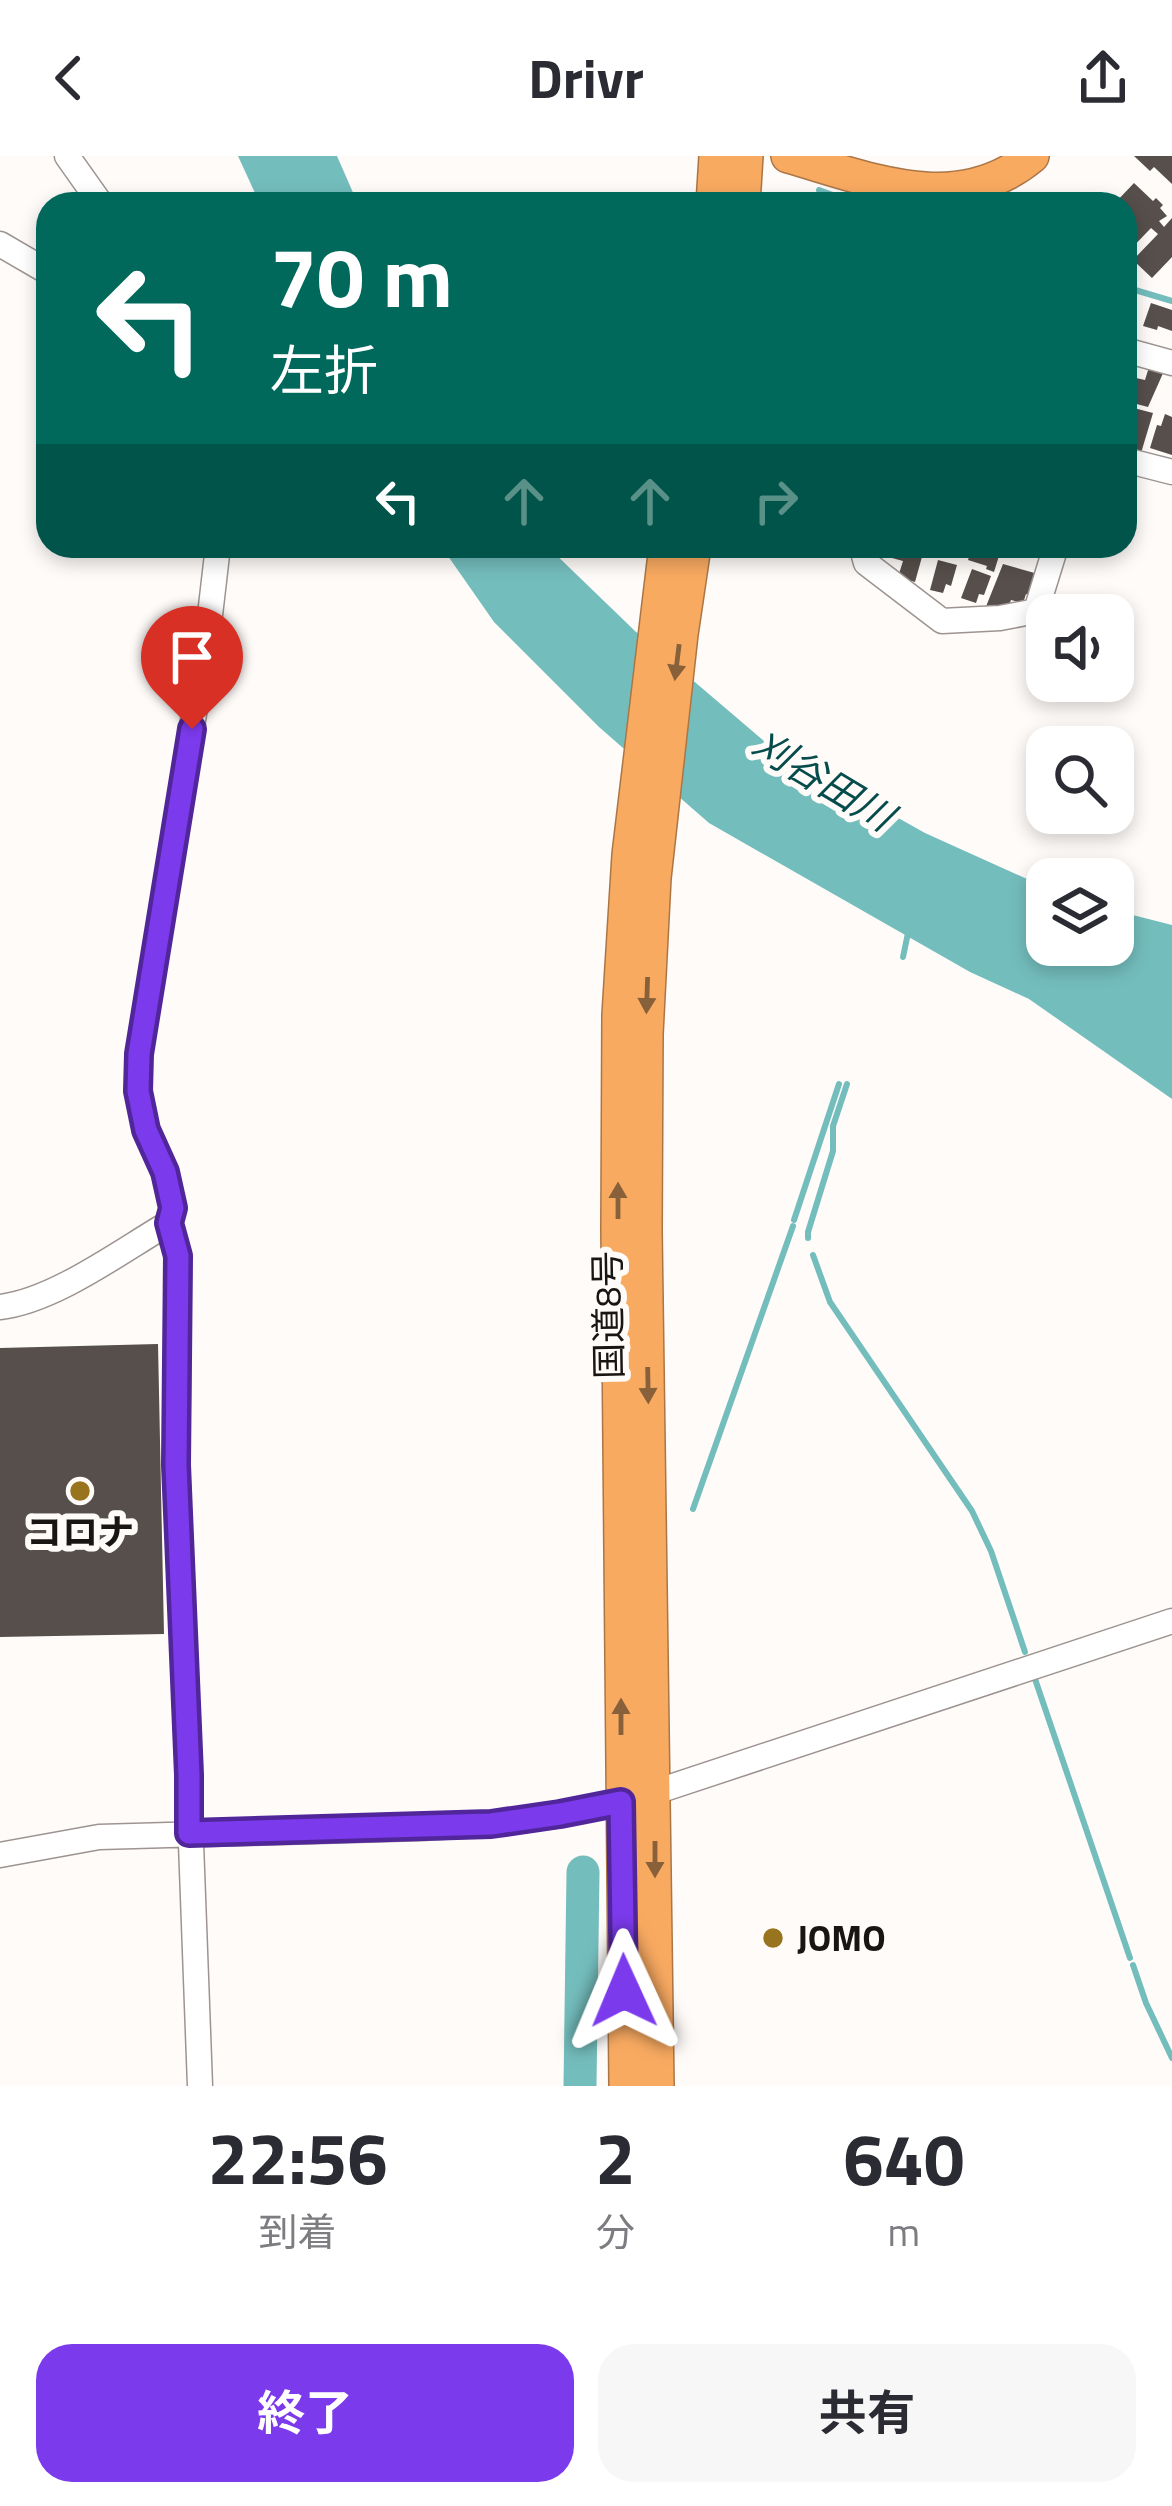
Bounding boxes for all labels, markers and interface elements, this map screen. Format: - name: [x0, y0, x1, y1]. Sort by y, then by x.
- text: Drivr: [528, 37, 644, 119]
- icon: back: [36, 45, 102, 111]
- icon: share: [1070, 45, 1136, 111]
- text: 70 m: [270, 212, 453, 340]
- icon: left: [72, 240, 228, 396]
- text: 左折: [270, 329, 378, 411]
- icon: left: [365, 468, 431, 534]
- icon: ahead: [491, 468, 557, 534]
- icon: ahead: [617, 468, 683, 534]
- icon: right: [743, 468, 809, 534]
- map controls: [1026, 594, 1134, 966]
- button: sound: [1026, 594, 1134, 702]
- pin: [141, 606, 243, 729]
- icon: arrive: [159, 624, 225, 690]
- one-way arrow: [668, 644, 687, 681]
- water label: 刈谷田川: [741, 714, 909, 847]
- button: search: [1026, 726, 1134, 834]
- button: layers: [1026, 858, 1134, 966]
- one-way arrow: [637, 977, 656, 1015]
- one-way arrow: [608, 1181, 628, 1219]
- street label: 国道8号: [579, 1250, 636, 1380]
- one-way arrow: [638, 1367, 658, 1405]
- marker: コロナ: [67, 1478, 93, 1504]
- place label: コロナ: [26, 1504, 134, 1559]
- one-way arrow: [611, 1697, 631, 1735]
- one-way arrow: [645, 1841, 665, 1879]
- place label: JOMO: [797, 1910, 886, 1965]
- marker: JOMO: [760, 1925, 786, 1951]
- position arrow: [561, 1928, 687, 2054]
- text: 22:56: [208, 2102, 387, 2212]
- text: 2: [595, 2102, 636, 2212]
- text: 640: [843, 2103, 964, 2213]
- text: 到着: [259, 2202, 337, 2261]
- text: 分: [596, 2202, 635, 2261]
- text: m: [887, 2202, 920, 2261]
- button: 終了: [36, 2344, 574, 2482]
- button: 共有: [598, 2344, 1136, 2482]

